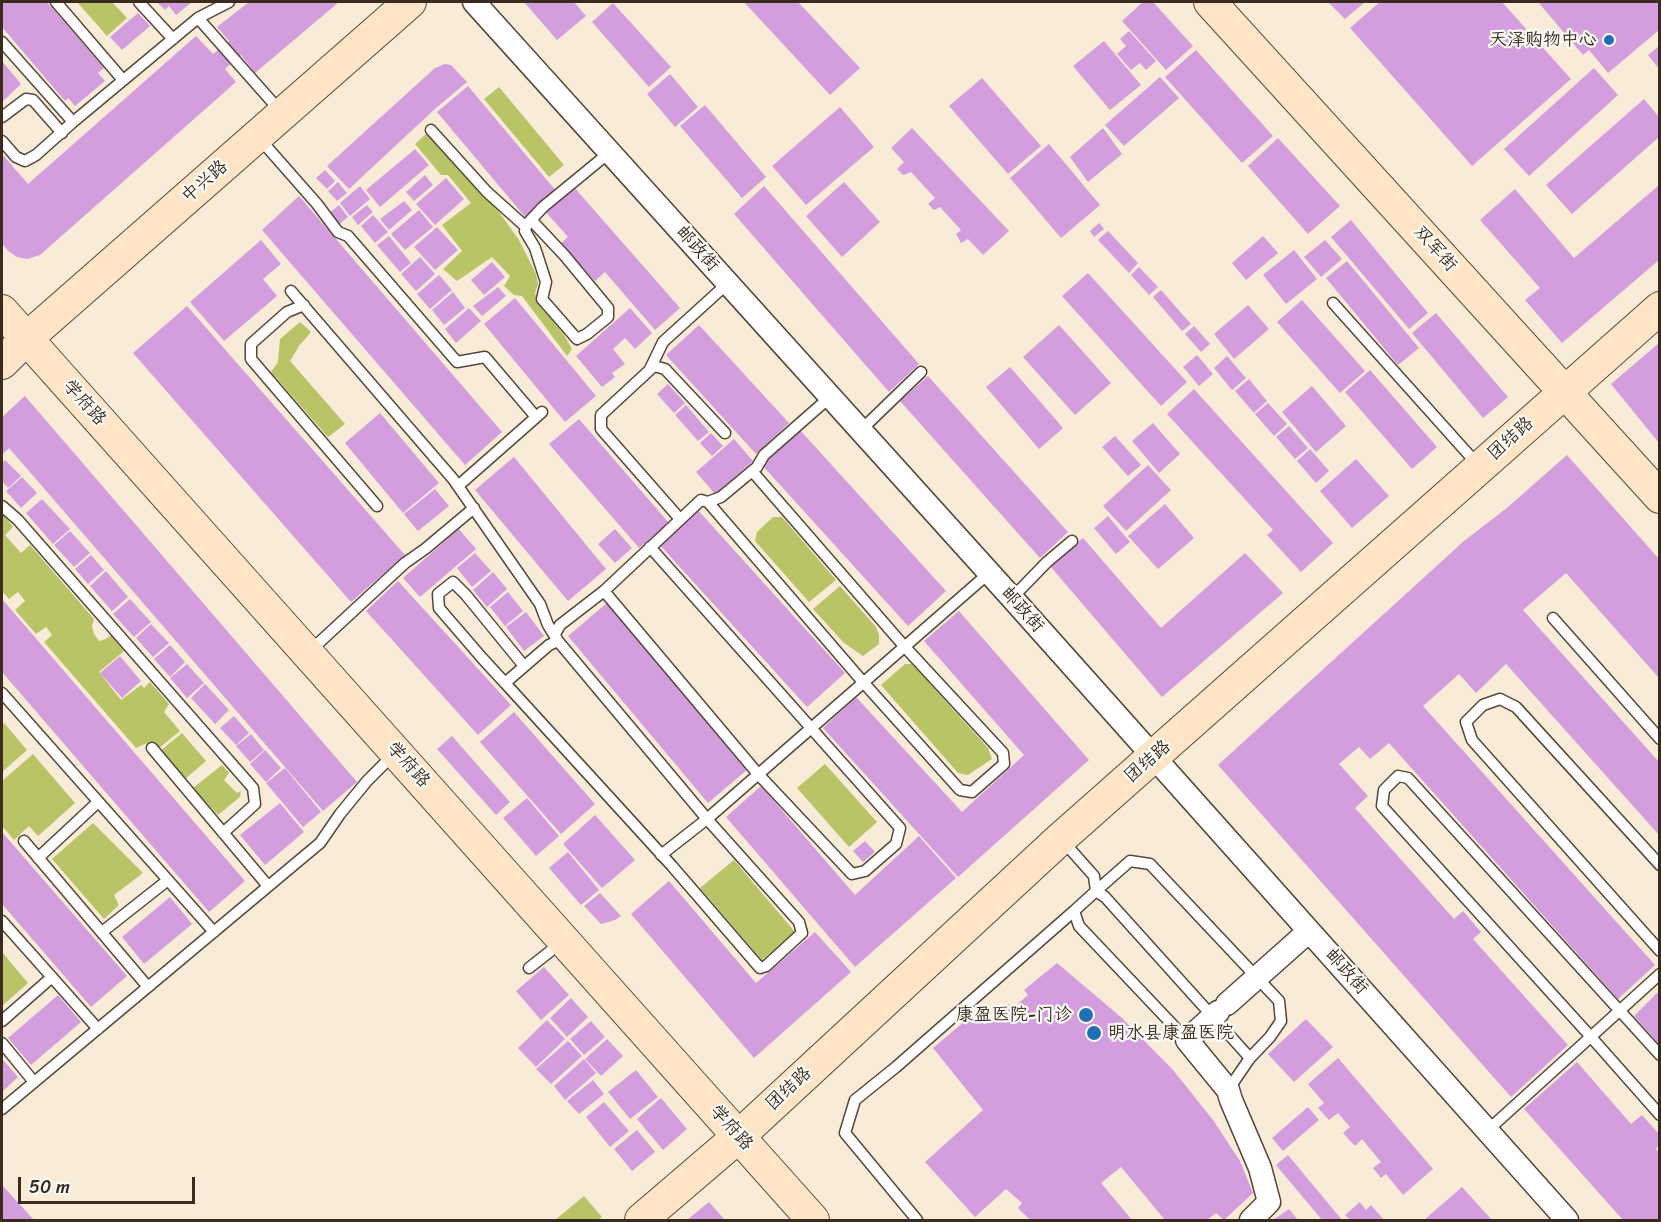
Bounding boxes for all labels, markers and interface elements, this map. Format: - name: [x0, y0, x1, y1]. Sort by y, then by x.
- place label: 天泽购物中心: [1489, 29, 1597, 51]
- marker: 天泽购物中心: [1602, 33, 1616, 47]
- street label: 中兴路: [178, 156, 232, 208]
- street label: 邮政街: [671, 222, 723, 276]
- street label: 双军街: [1409, 222, 1461, 276]
- street label: 学府路: [58, 376, 110, 430]
- street label: 团结路: [1484, 413, 1538, 465]
- street label: 邮政街: [996, 583, 1048, 637]
- street label: 团结路: [1121, 736, 1175, 788]
- street label: 学府路: [382, 738, 434, 792]
- street label: 邮政街: [1320, 945, 1372, 999]
- place label: 康盈医院-门诊: [956, 1004, 1072, 1026]
- marker: 康盈医院-门诊: [1077, 1006, 1095, 1024]
- place label: 明水县康盈医院: [1108, 1022, 1234, 1044]
- marker: 明水县康盈医院: [1085, 1024, 1103, 1042]
- street label: 团结路: [762, 1063, 816, 1115]
- street label: 学府路: [705, 1101, 757, 1155]
- scale bar: [21, 1165, 198, 1203]
- text: 50 m: [29, 1171, 70, 1203]

